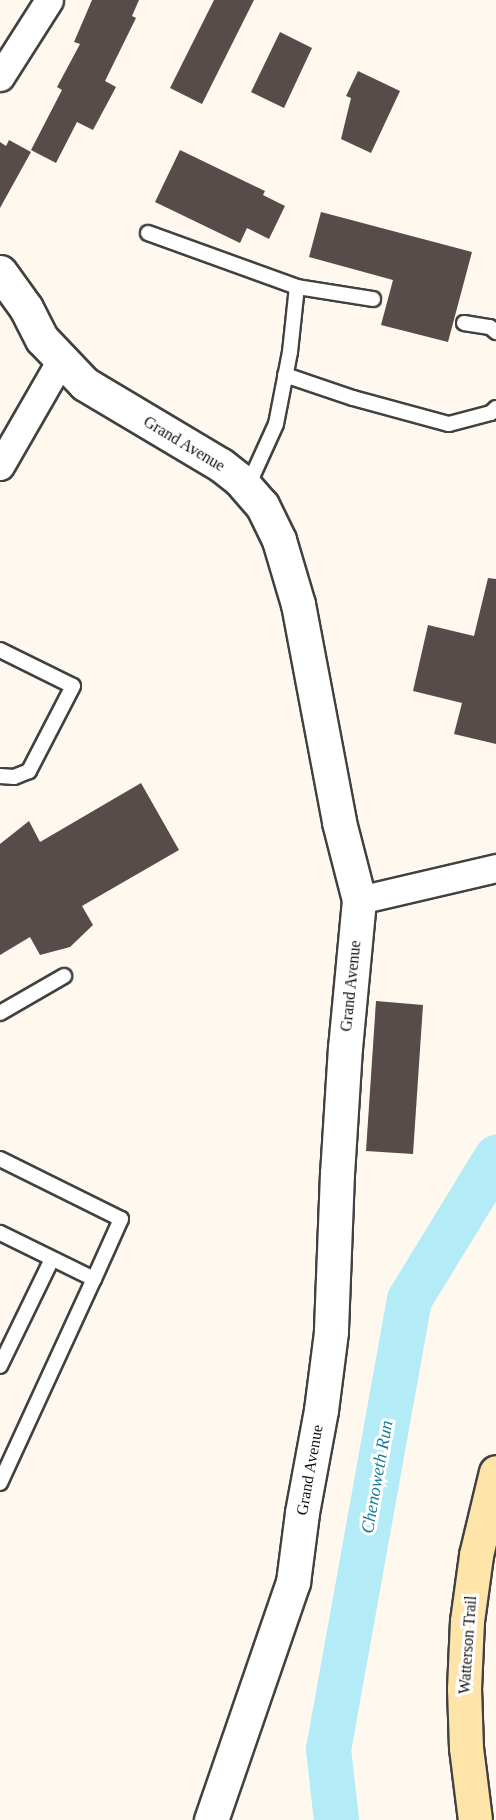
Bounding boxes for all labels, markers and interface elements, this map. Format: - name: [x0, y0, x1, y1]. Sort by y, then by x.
- street label: Grand Avenue: [139, 412, 229, 476]
- street label: Grand Avenue: [337, 939, 365, 1033]
- water label: Chenoweth Run: [356, 1419, 398, 1535]
- street label: Grand Avenue: [293, 1423, 327, 1517]
- street label: Watterson Trail: [455, 1595, 481, 1695]

